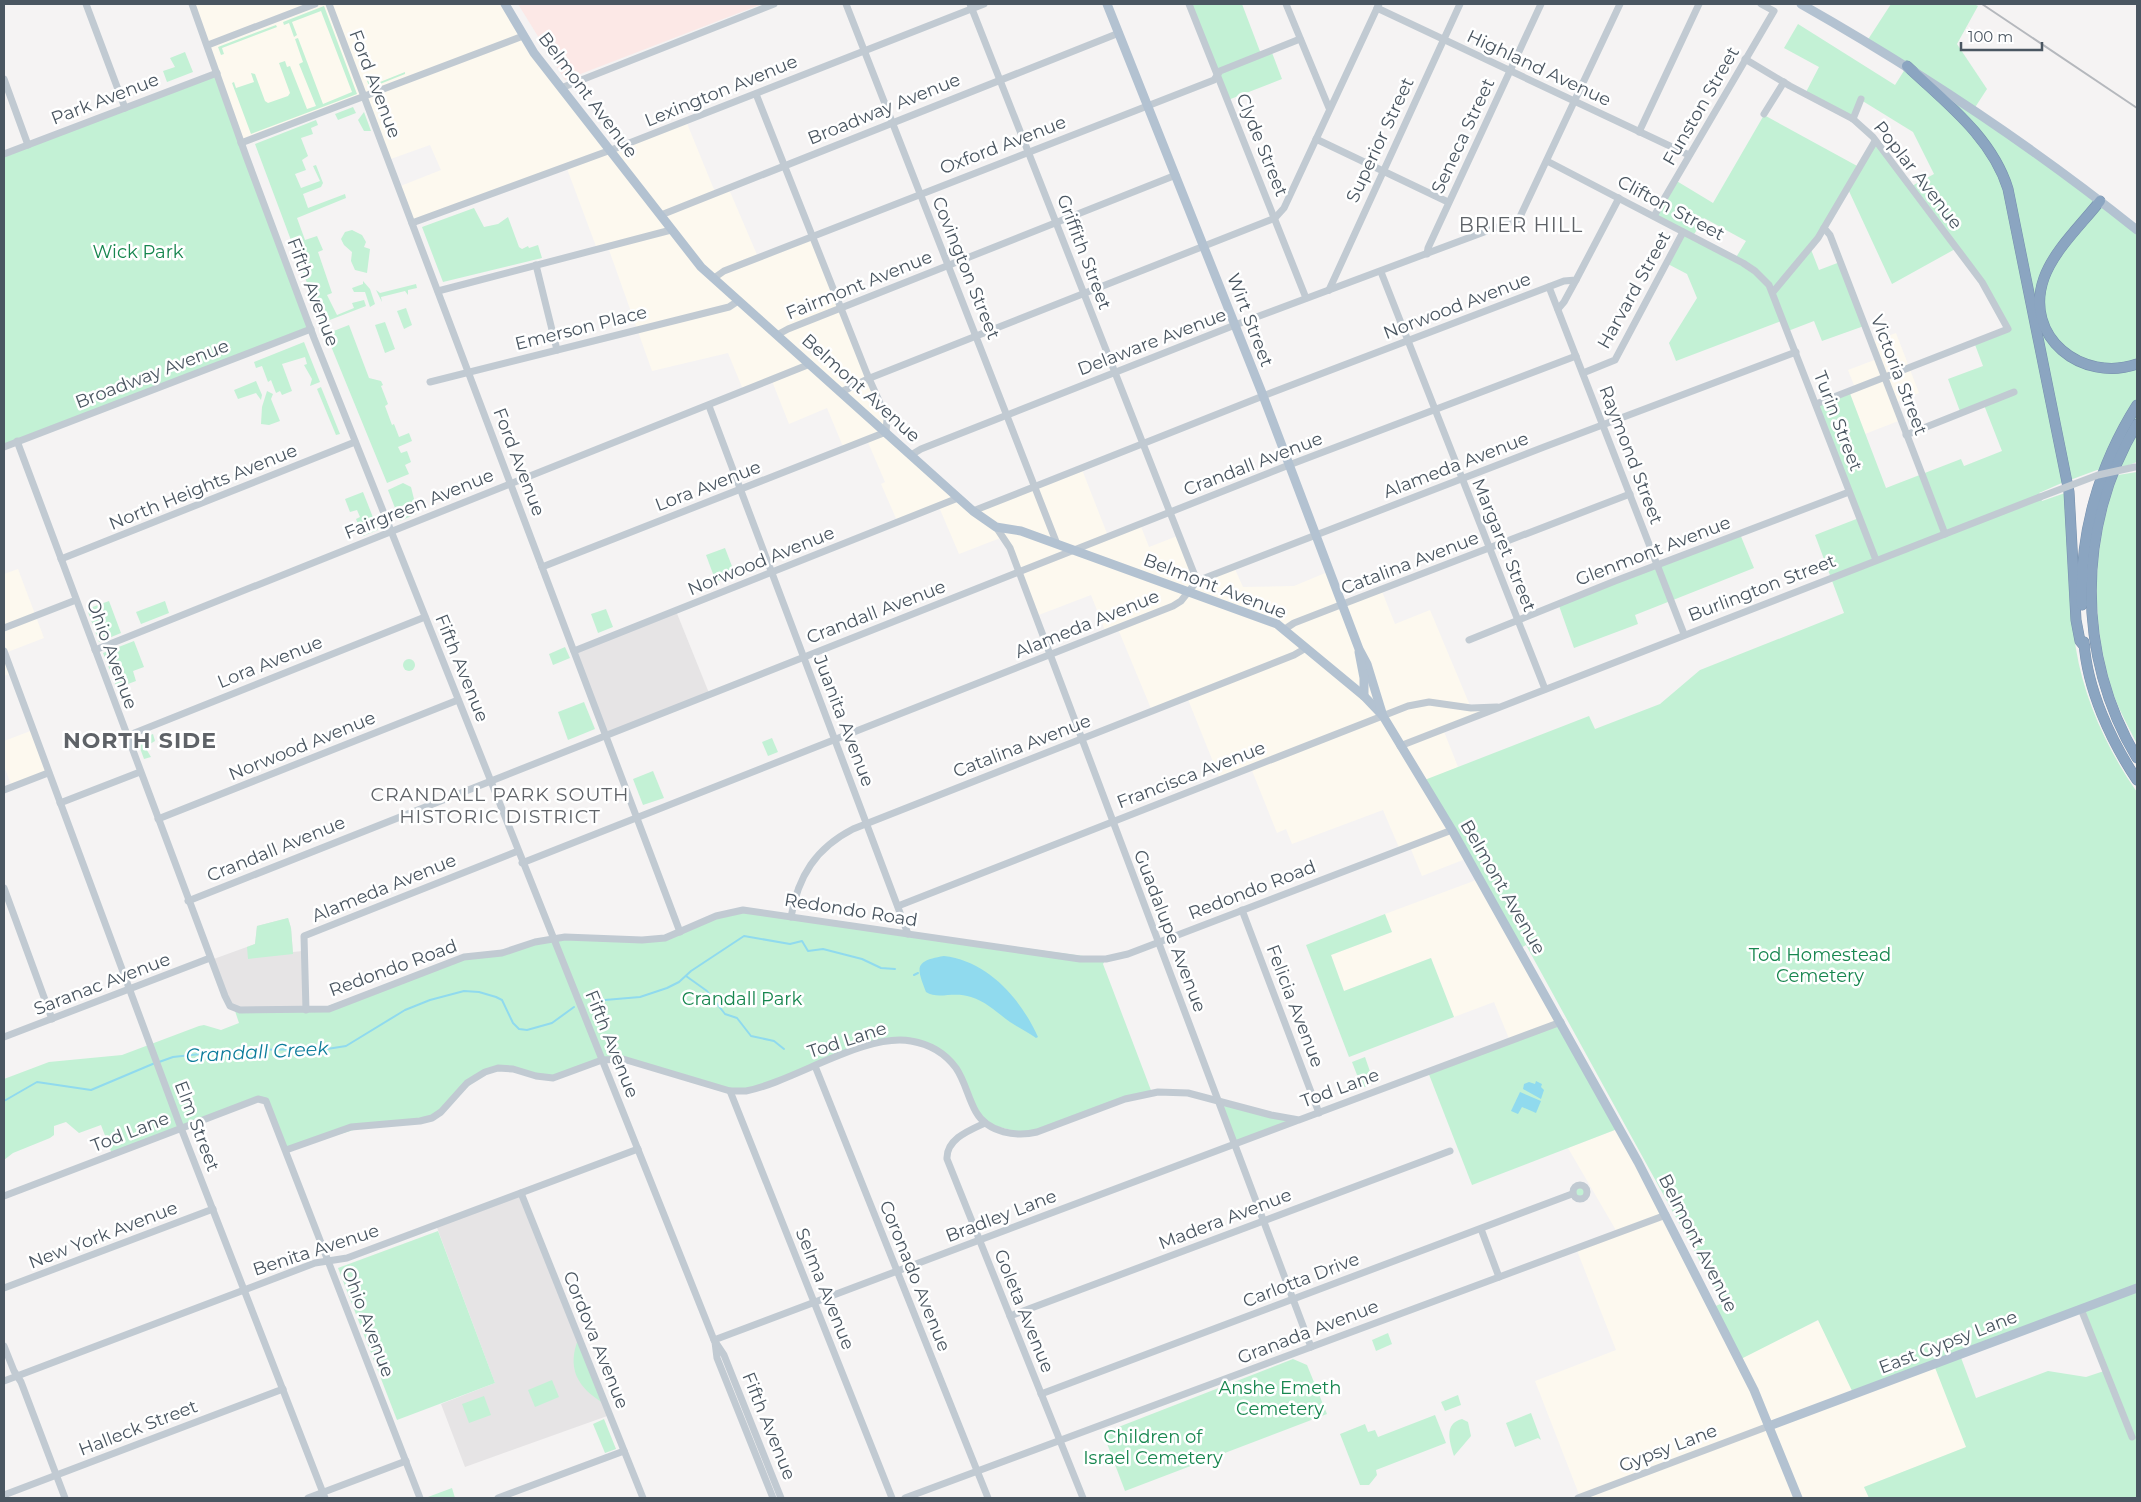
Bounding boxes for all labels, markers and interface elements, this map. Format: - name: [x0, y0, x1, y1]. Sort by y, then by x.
- scale bar: [1961, 20, 2042, 52]
- street label: Highland Avenue: [1463, 25, 1615, 111]
- street label: Ford Avenue: [344, 27, 406, 141]
- text: 100 m: [1968, 27, 2013, 46]
- street label: Belmont Avenue: [534, 28, 643, 162]
- street label: Funston Street: [1658, 43, 1744, 169]
- street label: Lexington Avenue: [641, 50, 801, 132]
- street label: Park Avenue: [48, 68, 162, 130]
- street label: Broadway Avenue: [804, 68, 964, 150]
- street label: Superior Street: [1341, 74, 1419, 206]
- street label: Seneca Street: [1427, 75, 1499, 197]
- street label: Clyde Street: [1231, 90, 1293, 200]
- street label: Oxford Avenue: [937, 111, 1069, 179]
- street label: Poplar Avenue: [1869, 116, 1967, 234]
- street label: Clifton Street: [1614, 171, 1728, 245]
- street label: Griffith Street: [1052, 191, 1116, 313]
- street label: Covington Street: [927, 193, 1005, 343]
- district label: BRIER HILL: [1459, 213, 1583, 237]
- street label: Harvard Street: [1593, 227, 1675, 353]
- street label: Fifth Avenue: [282, 235, 344, 349]
- park label: Wick Park: [92, 241, 184, 263]
- street label: Fairmont Avenue: [783, 246, 936, 324]
- street label: Norwood Avenue: [1380, 268, 1534, 344]
- street label: Wirt Street: [1222, 270, 1278, 370]
- street label: Emerson Place: [513, 301, 649, 355]
- street label: Delaware Avenue: [1074, 303, 1230, 381]
- street label: Victoria Street: [1866, 312, 1932, 438]
- street label: Belmont Avenue: [797, 329, 925, 447]
- street label: Broadway Avenue: [72, 335, 232, 413]
- street label: Turin Street: [1809, 368, 1867, 474]
- street label: Raymond Street: [1594, 383, 1668, 527]
- street label: Ford Avenue: [488, 405, 550, 519]
- street label: Crandall Avenue: [1180, 427, 1326, 501]
- street label: Alameda Avenue: [1380, 427, 1532, 503]
- street label: North Heights Avenue: [106, 439, 301, 535]
- street label: Lora Avenue: [652, 456, 764, 516]
- street label: Fairgreen Avenue: [341, 464, 497, 544]
- street label: Margaret Street: [1467, 475, 1541, 615]
- street label: Glenmont Avenue: [1572, 511, 1734, 591]
- street label: Norwood Avenue: [684, 521, 838, 600]
- street label: Catalina Avenue: [1338, 527, 1482, 599]
- street label: Belmont Avenue: [1140, 549, 1290, 624]
- street label: Burlington Street: [1685, 550, 1839, 626]
- street label: Crandall Avenue: [803, 575, 949, 649]
- street label: Alameda Avenue: [1012, 585, 1163, 663]
- street label: Ohio Avenue: [82, 596, 142, 712]
- street label: Fifth Avenue: [430, 611, 494, 725]
- street label: Lora Avenue: [214, 631, 326, 693]
- street label: Juanita Avenue: [808, 651, 879, 790]
- street label: Norwood Avenue: [225, 706, 379, 785]
- street label: Catalina Avenue: [950, 710, 1094, 782]
- district label: NORTH SIDE: [63, 727, 217, 754]
- street label: Francisca Avenue: [1114, 736, 1269, 813]
- district label: CRANDALL PARK SOUTH HISTORIC DISTRICT: [370, 783, 630, 828]
- street label: Crandall Avenue: [204, 811, 348, 887]
- street label: Belmont Avenue: [1456, 816, 1551, 958]
- street label: Guadalupe Avenue: [1129, 847, 1211, 1015]
- street label: Alameda Avenue: [309, 849, 460, 927]
- street label: Redondo Road: [1185, 856, 1319, 924]
- street label: Redondo Road: [783, 889, 919, 931]
- street label: Redondo Road: [326, 935, 460, 1001]
- street label: Felicia Avenue: [1261, 941, 1329, 1071]
- park label: Tod Homestead Cemetery: [1749, 944, 1891, 987]
- street label: Saranac Avenue: [31, 948, 173, 1020]
- street label: Fifth Avenue: [580, 987, 644, 1101]
- park label: Crandall Park: [682, 988, 802, 1010]
- street label: Tod Lane: [805, 1017, 889, 1063]
- water label: Crandall Creek: [185, 1037, 330, 1067]
- street label: Tod Lane: [1298, 1064, 1382, 1112]
- street label: Elm Street: [170, 1078, 224, 1174]
- street label: Tod Lane: [88, 1107, 172, 1157]
- street label: Belmont Avenue: [1654, 1170, 1742, 1316]
- street label: Madera Avenue: [1155, 1183, 1295, 1254]
- street label: Bradley Lane: [942, 1185, 1060, 1247]
- street label: New York Avenue: [25, 1196, 181, 1274]
- street label: Coronado Avenue: [875, 1197, 955, 1355]
- street label: Benita Avenue: [250, 1219, 382, 1281]
- street label: Selma Avenue: [791, 1225, 859, 1353]
- street label: Goleta Avenue: [989, 1246, 1059, 1376]
- street label: Carlotta Drive: [1240, 1248, 1362, 1312]
- street label: Ohio Avenue: [337, 1264, 399, 1380]
- street label: Cordova Avenue: [558, 1268, 634, 1412]
- street label: Granada Avenue: [1234, 1295, 1382, 1369]
- street label: East Gypsy Lane: [1876, 1305, 2021, 1379]
- street label: Fifth Avenue: [737, 1369, 801, 1483]
- park label: Anshe Emeth Cemetery: [1218, 1377, 1342, 1420]
- street label: Halleck Street: [75, 1395, 201, 1461]
- street label: Gypsy Lane: [1616, 1419, 1720, 1477]
- park label: Children of Israel Cemetery: [1083, 1426, 1223, 1469]

